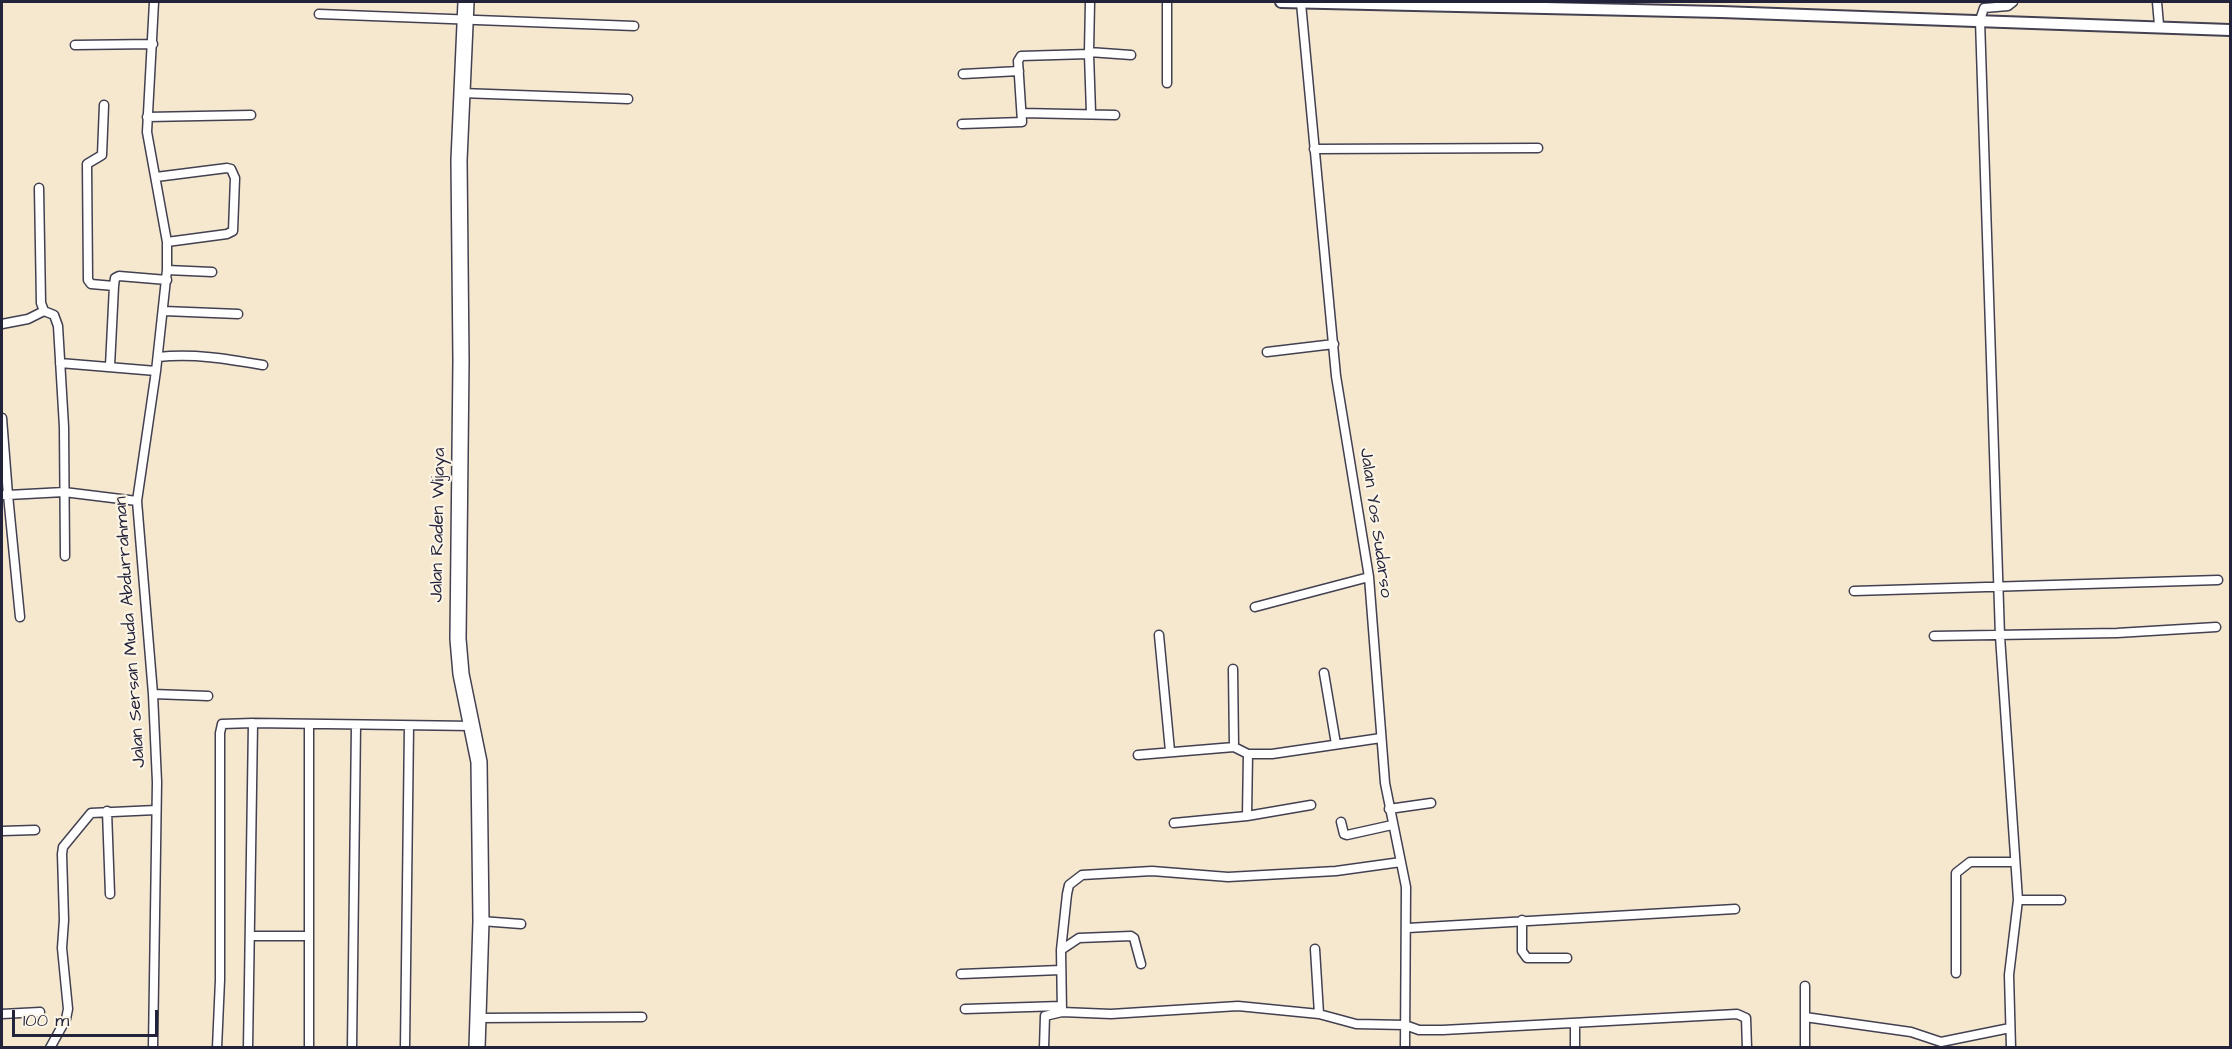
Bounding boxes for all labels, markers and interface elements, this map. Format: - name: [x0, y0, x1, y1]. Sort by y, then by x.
- street label: Jalan Raden Wijaya: [427, 447, 451, 603]
- street label: Jalan Yos Sudarso: [1354, 447, 1396, 599]
- street label: Jalan Sersan Muda Abdurrahman: [111, 495, 151, 769]
- scale bar: [15, 998, 160, 1036]
- text: 100 m: [23, 1008, 69, 1033]

